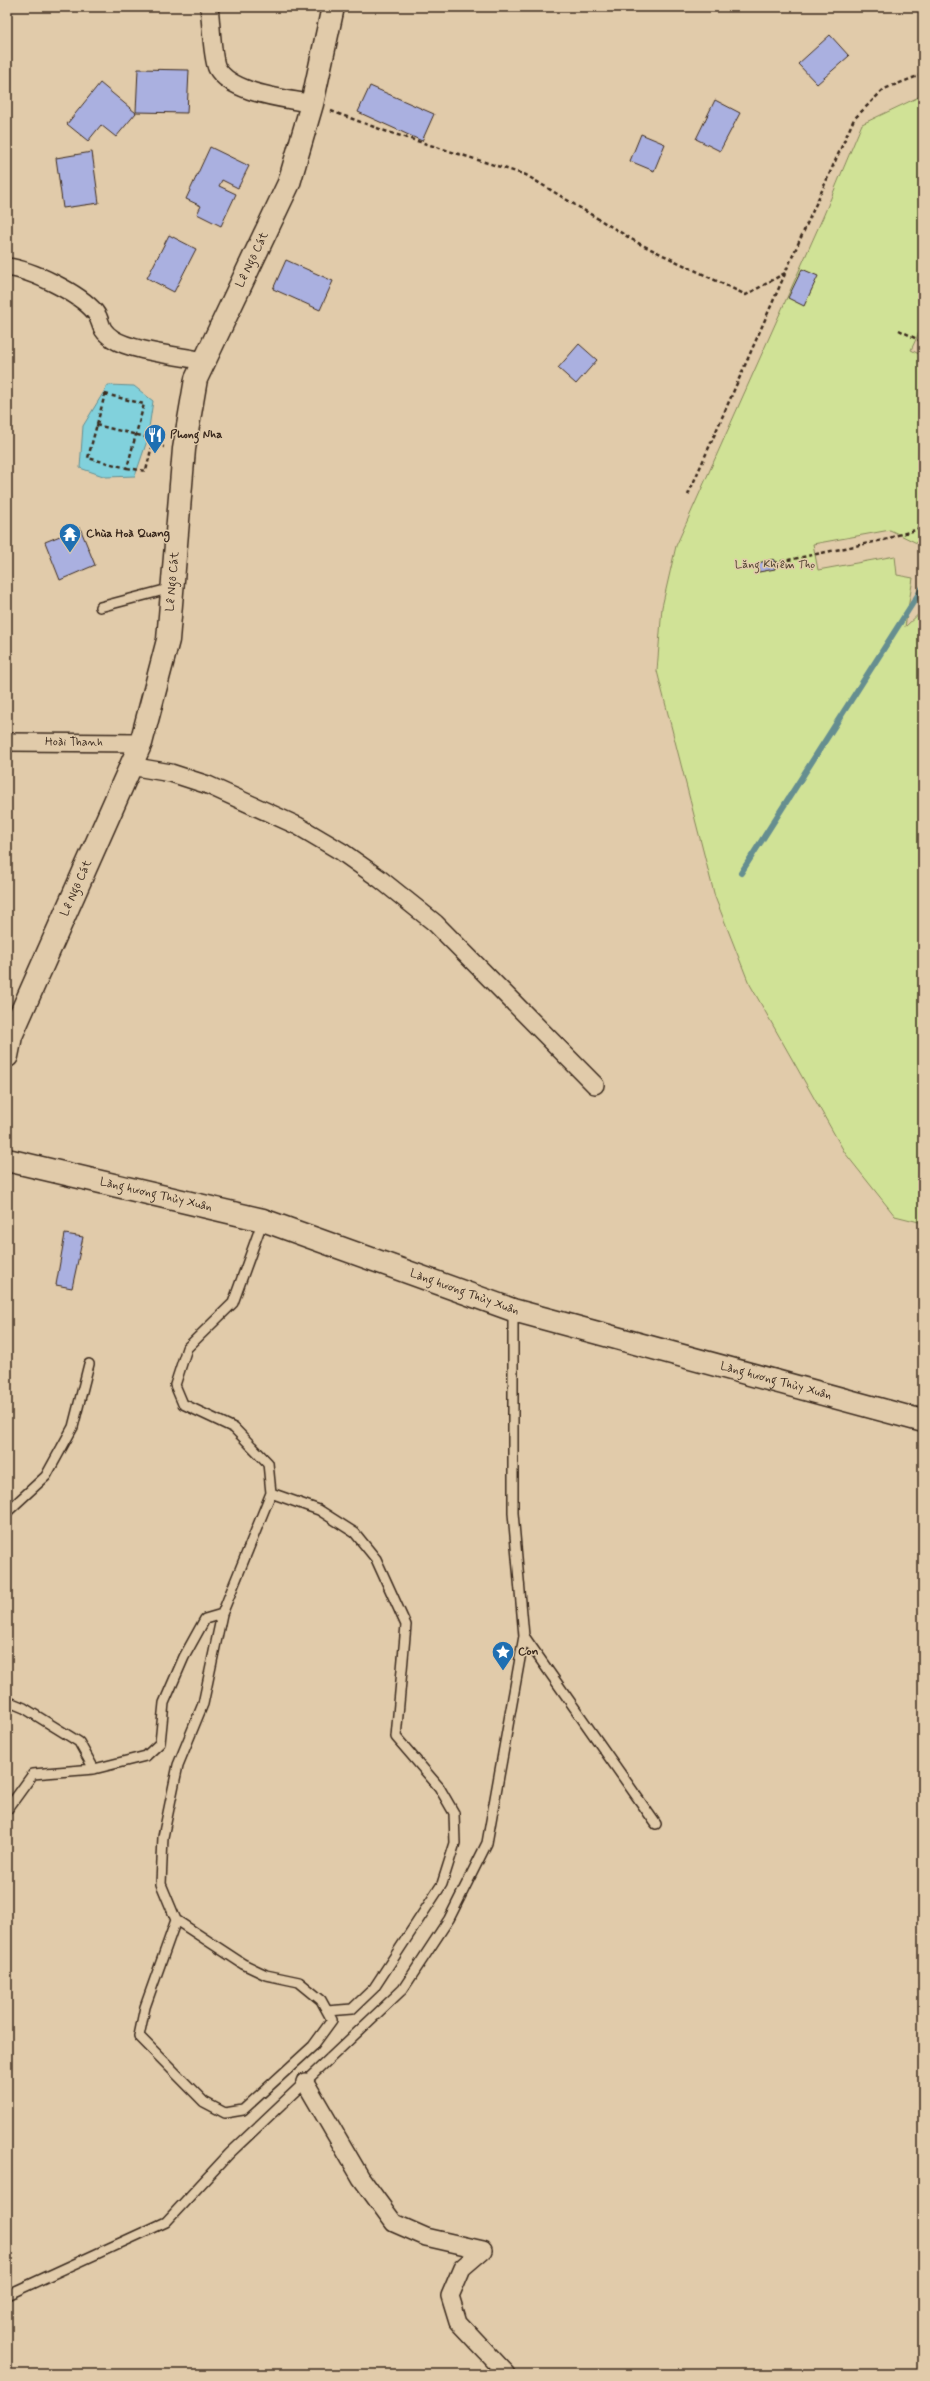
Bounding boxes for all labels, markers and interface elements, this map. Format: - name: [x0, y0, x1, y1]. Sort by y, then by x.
- street label: Lê Ngô Cát: [232, 229, 273, 290]
- restaurant icon: Phong Nha: [142, 422, 168, 455]
- place label: Phong Nha: [170, 427, 223, 444]
- temple icon: Chùa Hoà Quang: [57, 521, 83, 554]
- place label: Chùa Hoà Quang: [86, 526, 170, 543]
- street label: Lê Ngô Cát: [162, 551, 183, 612]
- park label: Lăng Khiêm Thọ: [735, 557, 815, 574]
- street label: Hoài Thanh: [45, 734, 103, 751]
- street label: Lê Ngô Cát: [57, 858, 96, 919]
- street label: Làng hương Thủy Xuân: [98, 1174, 214, 1216]
- street label: Làng hương Thủy Xuân: [408, 1266, 521, 1319]
- street label: Làng hương Thủy Xuân: [718, 1358, 833, 1404]
- place icon: Con: [490, 1639, 516, 1672]
- place label: Con: [518, 1644, 539, 1660]

